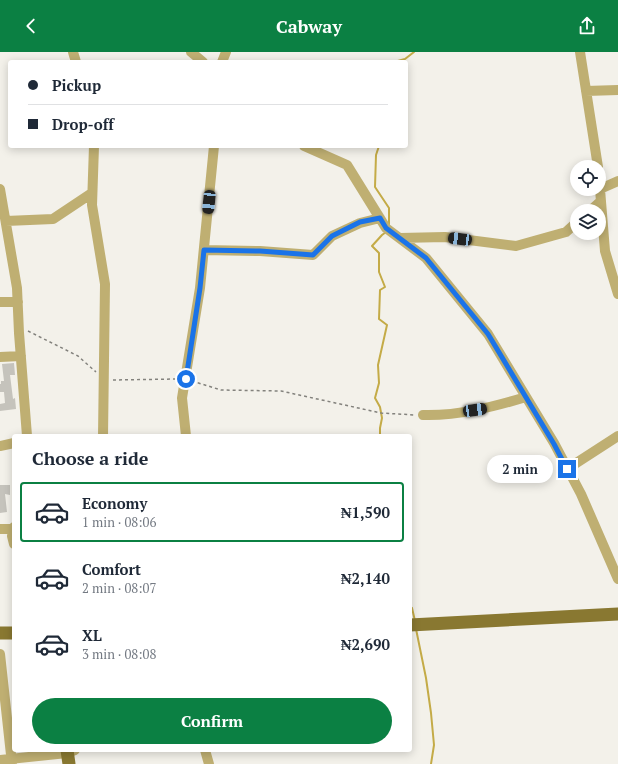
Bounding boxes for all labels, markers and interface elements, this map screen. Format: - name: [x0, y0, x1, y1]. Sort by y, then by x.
- text: Cabway: [276, 14, 342, 38]
- icon: back: [20, 15, 42, 37]
- icon: share: [576, 15, 598, 37]
- text: Pickup: [52, 75, 101, 95]
- text: Drop-off: [52, 114, 114, 134]
- map controls: [570, 160, 606, 240]
- button: locate: [570, 160, 606, 196]
- car: [202, 189, 216, 215]
- button: layers: [570, 204, 606, 240]
- car: [447, 232, 473, 246]
- route start: [177, 370, 195, 388]
- car: [462, 402, 488, 418]
- text: Choose a ride: [32, 446, 148, 470]
- callout: 2 min: [487, 455, 553, 483]
- text: 2 min: [502, 460, 538, 478]
- route end: [558, 460, 576, 478]
- text: Economy: [82, 493, 147, 513]
- icon: car: [34, 494, 70, 530]
- text: ₦1,590: [341, 502, 390, 522]
- text: 1 min · 08:06: [82, 513, 156, 531]
- text: Comfort: [82, 559, 141, 579]
- icon: car: [34, 560, 70, 596]
- text: ₦2,140: [341, 568, 390, 588]
- text: 2 min · 08:07: [82, 579, 156, 597]
- text: XL: [82, 625, 102, 645]
- icon: car: [34, 626, 70, 662]
- text: ₦2,690: [341, 634, 390, 654]
- text: 3 min · 08:08: [82, 645, 156, 663]
- button: Confirm: [32, 698, 392, 744]

